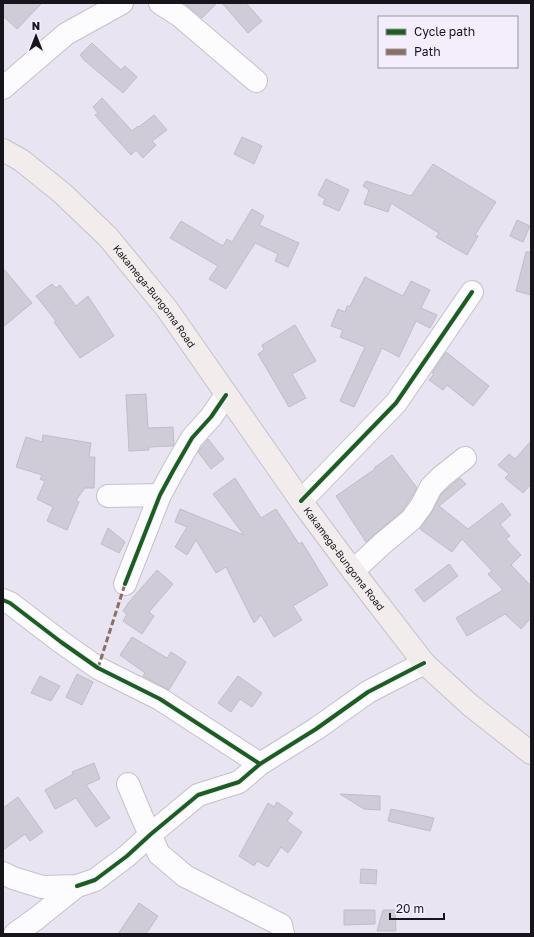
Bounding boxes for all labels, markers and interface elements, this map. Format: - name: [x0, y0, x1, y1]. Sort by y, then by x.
- north arrow: [16, 16, 56, 56]
- legend: [378, 16, 518, 68]
- text: N: [32, 19, 40, 32]
- text: Cycle path: [414, 24, 475, 39]
- text: Path: [414, 44, 441, 59]
- street label: Kakamega-Bungoma Road: [111, 242, 198, 350]
- street label: Kakamega-Bungoma Road: [301, 504, 387, 613]
- scale bar: [390, 895, 444, 921]
- text: 20 m: [396, 901, 424, 916]

